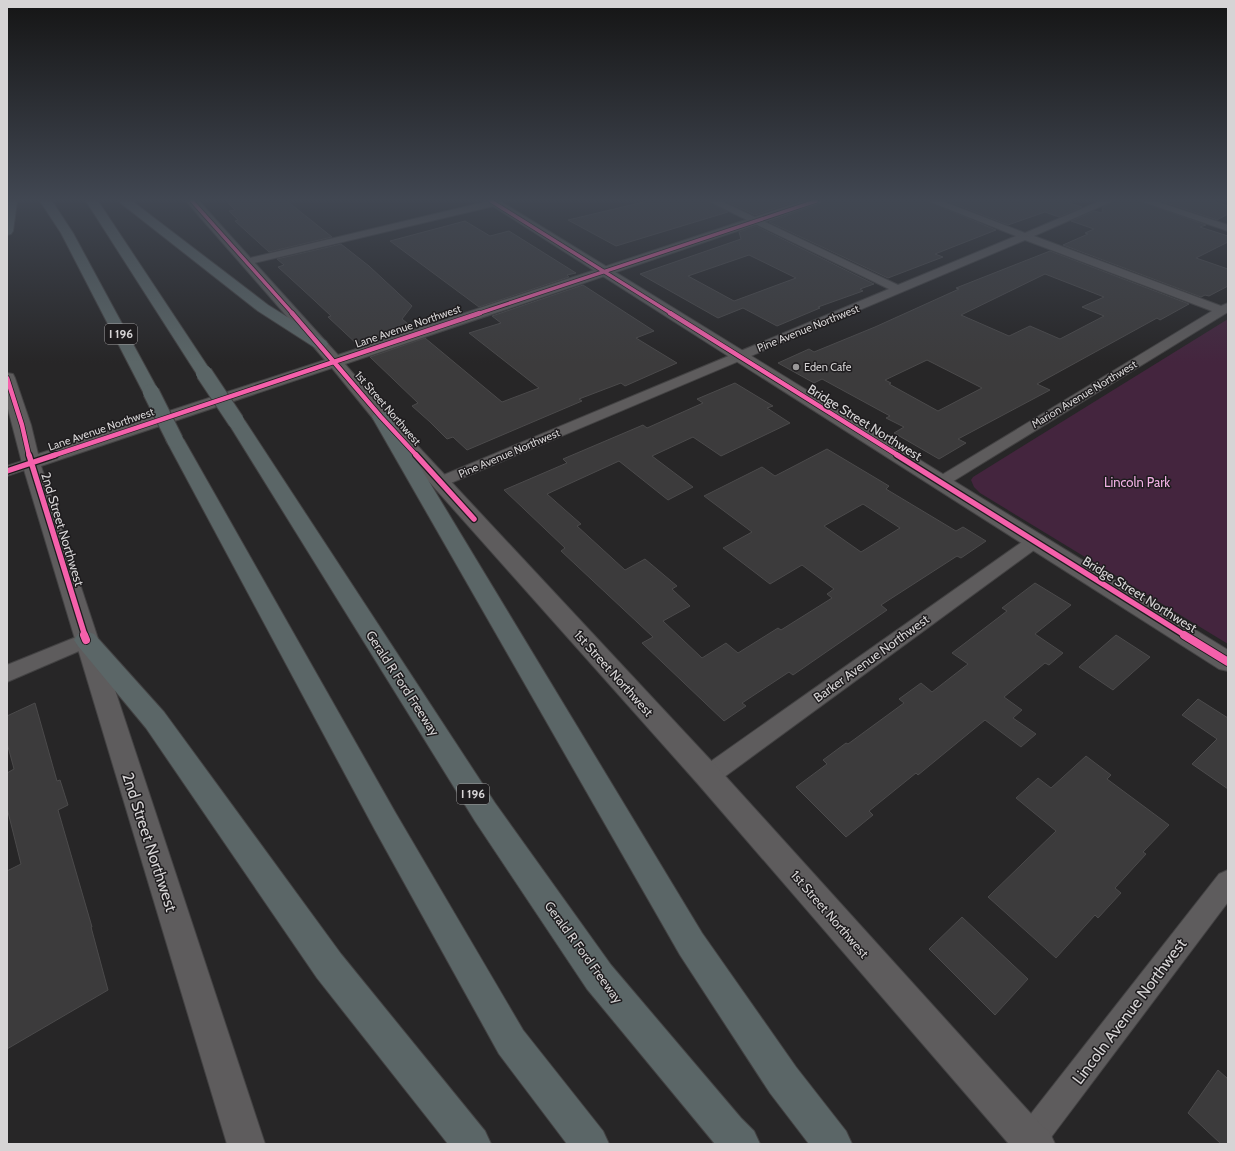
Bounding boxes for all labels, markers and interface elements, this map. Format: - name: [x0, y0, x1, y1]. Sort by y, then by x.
- street label: Lane Avenue Northwest: [353, 301, 463, 351]
- street label: Pine Avenue Northwest: [755, 301, 861, 355]
- road number: I 196: [105, 324, 137, 344]
- street label: Marion Avenue Northwest: [1029, 357, 1139, 431]
- place label: Eden Cafe: [804, 360, 852, 374]
- marker: Eden Cafe: [791, 362, 801, 372]
- street label: 1st Street Northwest: [352, 368, 424, 448]
- street label: Bridge Street Northwest: [805, 380, 926, 464]
- street label: Lane Avenue Northwest: [46, 404, 156, 454]
- street label: Pine Avenue Northwest: [456, 425, 562, 481]
- street label: 2nd Street Northwest: [38, 470, 88, 588]
- park label: Lincoln Park: [1104, 474, 1170, 490]
- street label: Bridge Street Northwest: [1080, 552, 1201, 636]
- street label: Barker Avenue Northwest: [810, 610, 932, 705]
- street label: Gerald R Ford Freeway: [363, 627, 443, 739]
- street label: 1st Street Northwest: [571, 627, 657, 720]
- street label: 2nd Street Northwest: [118, 770, 181, 915]
- road number: I 196: [457, 784, 489, 804]
- street label: 1st Street Northwest: [788, 867, 873, 961]
- street label: Gerald R Ford Freeway: [542, 898, 627, 1007]
- street label: Lincoln Avenue Northwest: [1068, 934, 1191, 1088]

